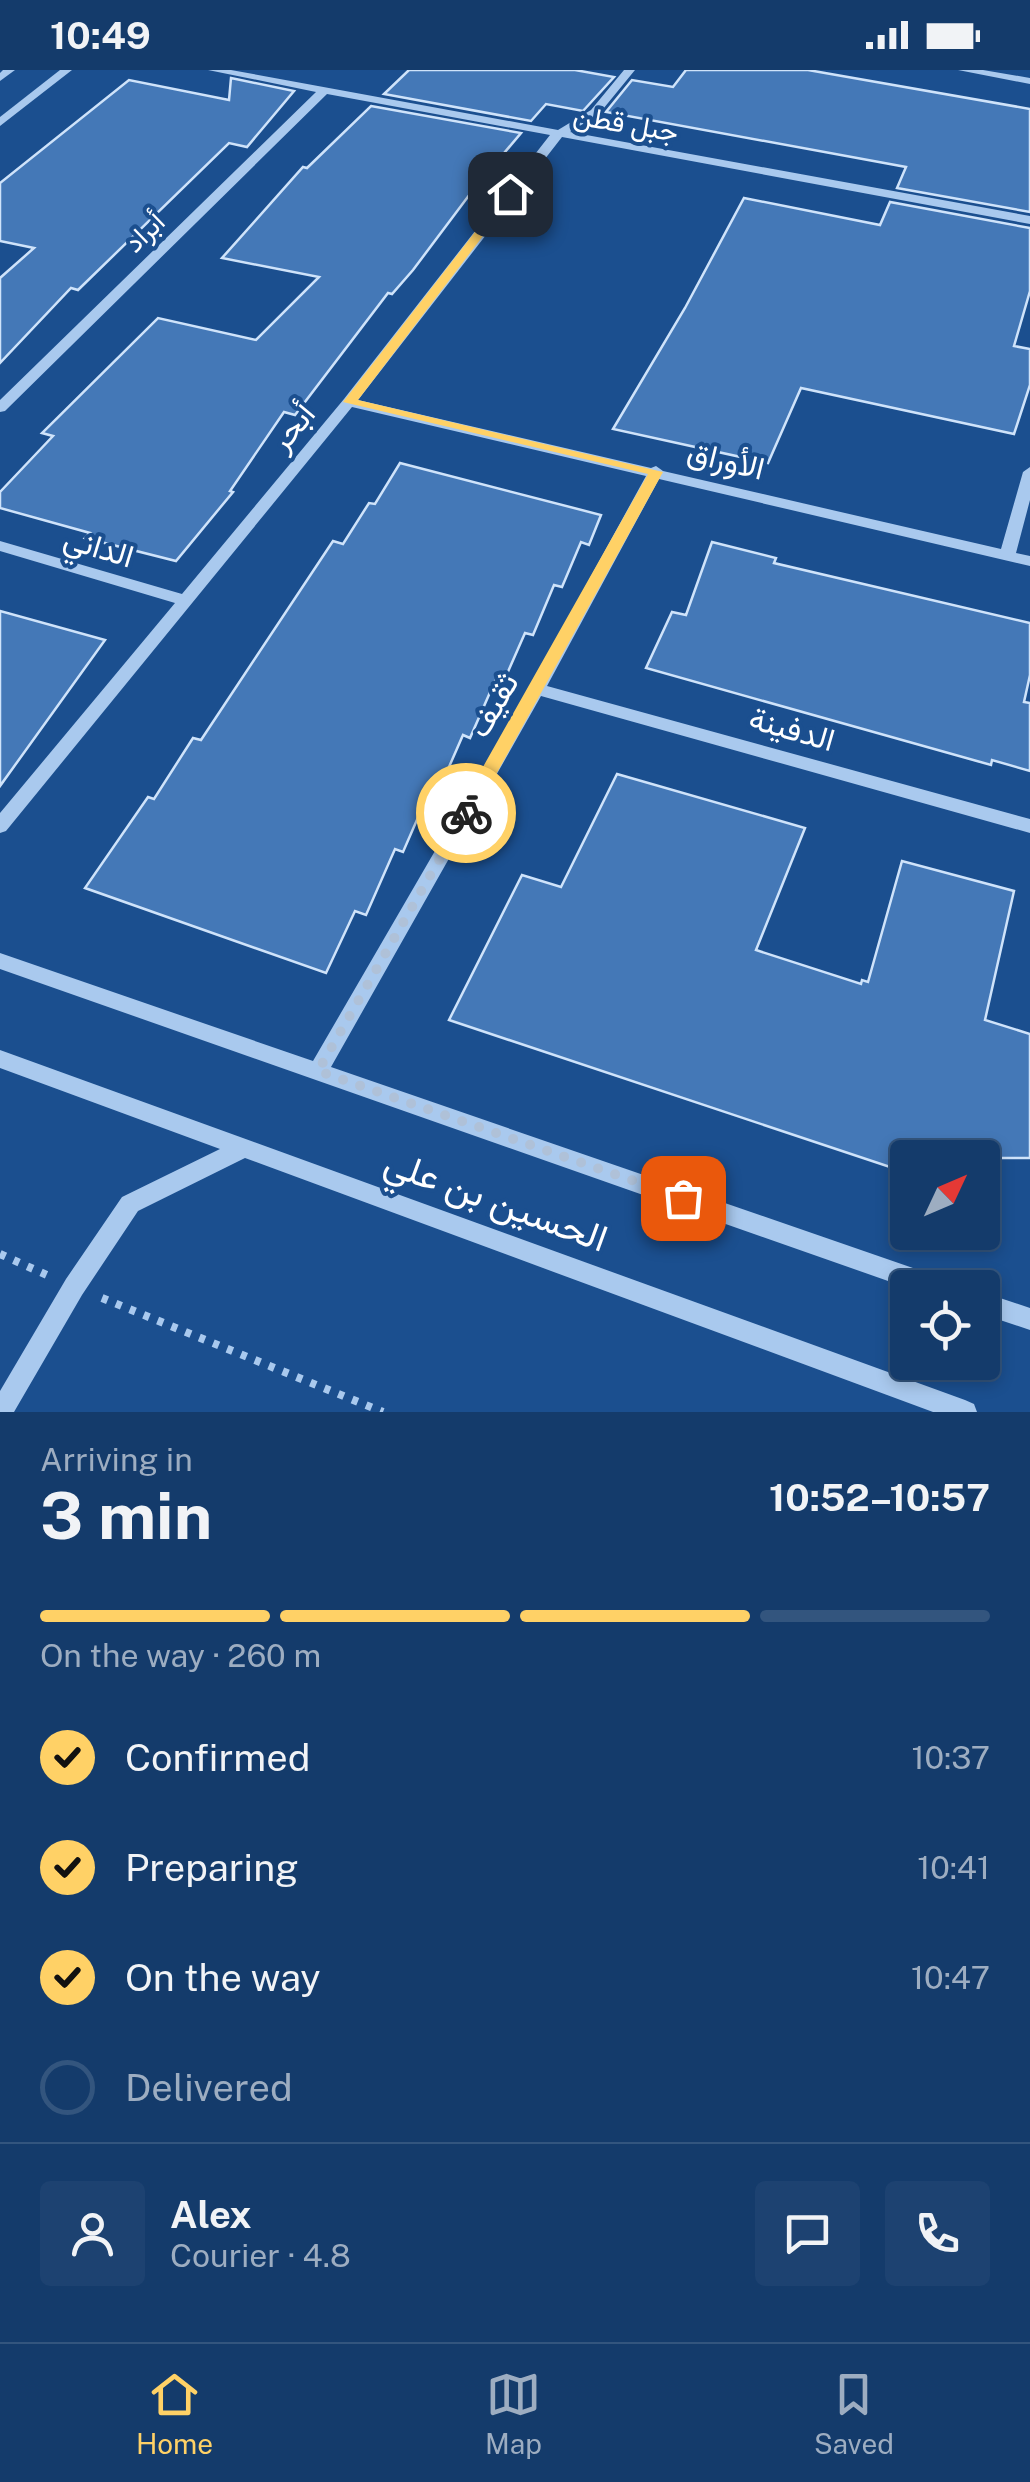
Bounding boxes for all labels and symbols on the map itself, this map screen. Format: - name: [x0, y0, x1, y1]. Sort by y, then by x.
- street label: جبل قطن: [571, 97, 681, 149]
- pin: [468, 152, 553, 237]
- street label: أبراد: [117, 205, 172, 260]
- street label: أبحر: [260, 395, 324, 460]
- street label: الأوراق: [683, 432, 769, 489]
- street label: الداني: [57, 518, 138, 582]
- street label: ثقيف: [460, 666, 526, 743]
- street label: الدفينة: [745, 699, 839, 758]
- courier: [416, 763, 516, 863]
- street label: الحسين بن علي: [376, 1138, 614, 1269]
- north arrow: [890, 1140, 1000, 1250]
- pin: [641, 1156, 726, 1241]

